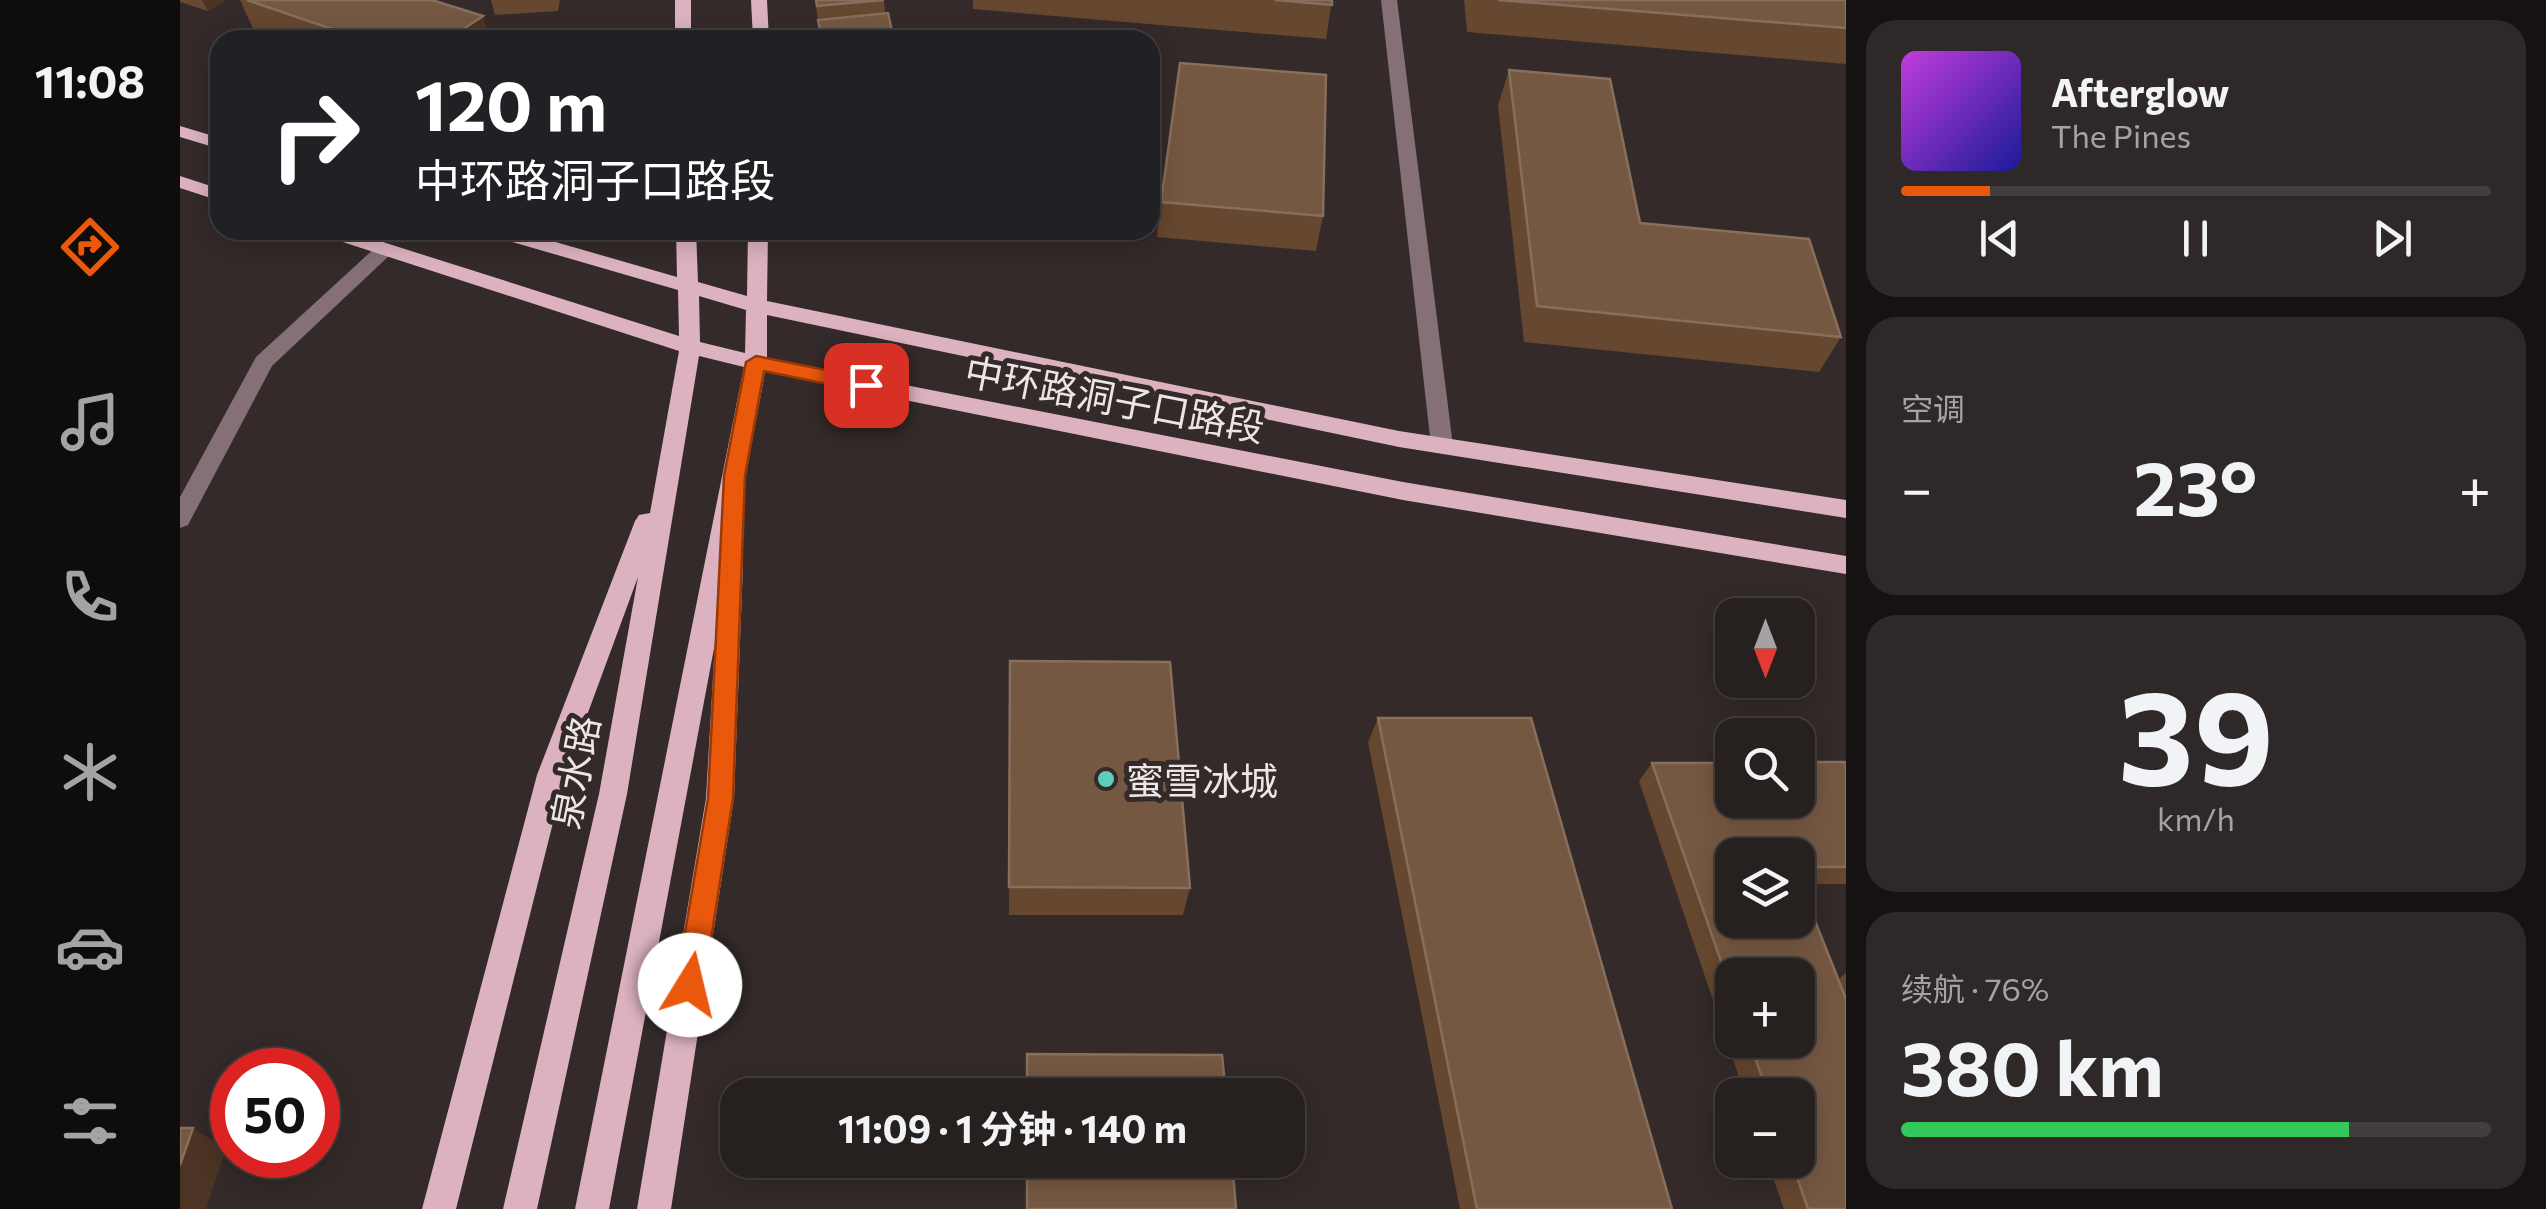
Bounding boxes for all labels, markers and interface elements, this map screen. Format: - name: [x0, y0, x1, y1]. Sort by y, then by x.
- text: 11:08: [35, 52, 145, 107]
- text: 120 m: [415, 60, 607, 145]
- text: Afterglow: [2051, 68, 2229, 115]
- icon: right: [250, 70, 380, 200]
- text: The Pines: [2051, 115, 2191, 155]
- text: 中环路洞子口路段: [415, 151, 775, 206]
- icon: previous: [1972, 211, 2027, 266]
- icon: pause: [2168, 211, 2223, 266]
- icon: next: [2365, 211, 2420, 266]
- icon: directions: [55, 212, 125, 282]
- pin: [824, 343, 909, 428]
- street label: 中环路洞子口路段: [961, 346, 1269, 450]
- icon: arrive: [839, 358, 894, 413]
- icon: music: [55, 387, 125, 457]
- text: 空调: [1901, 388, 1965, 428]
- text: 23°: [2134, 440, 2257, 531]
- text: −: [1901, 453, 1932, 520]
- text: +: [2459, 453, 2491, 520]
- icon: phone: [55, 562, 125, 632]
- north arrow: [1715, 598, 1815, 698]
- map controls: [1715, 598, 1815, 1178]
- text: 39: [2118, 653, 2274, 812]
- street label: 泉水路: [540, 712, 608, 832]
- button: search: [1715, 718, 1815, 818]
- icon: climate: [55, 737, 125, 807]
- place label: 蜜雪冰城: [1126, 756, 1278, 803]
- marker: 蜜雪冰城: [1095, 768, 1117, 790]
- text: km/h: [2157, 798, 2235, 838]
- button: layers: [1715, 838, 1815, 938]
- icon: car: [55, 912, 125, 982]
- position arrow: [638, 933, 742, 1037]
- button: +: [1715, 958, 1815, 1058]
- text: 续航 · 76%: [1901, 968, 2049, 1008]
- text: 380 km: [1901, 1020, 2164, 1111]
- speed limit sign: 50: [210, 1048, 340, 1178]
- button: −: [1715, 1078, 1815, 1178]
- icon: filters: [55, 1086, 125, 1156]
- text: 11:09 · 1 分钟 · 140 m: [838, 1104, 1187, 1151]

